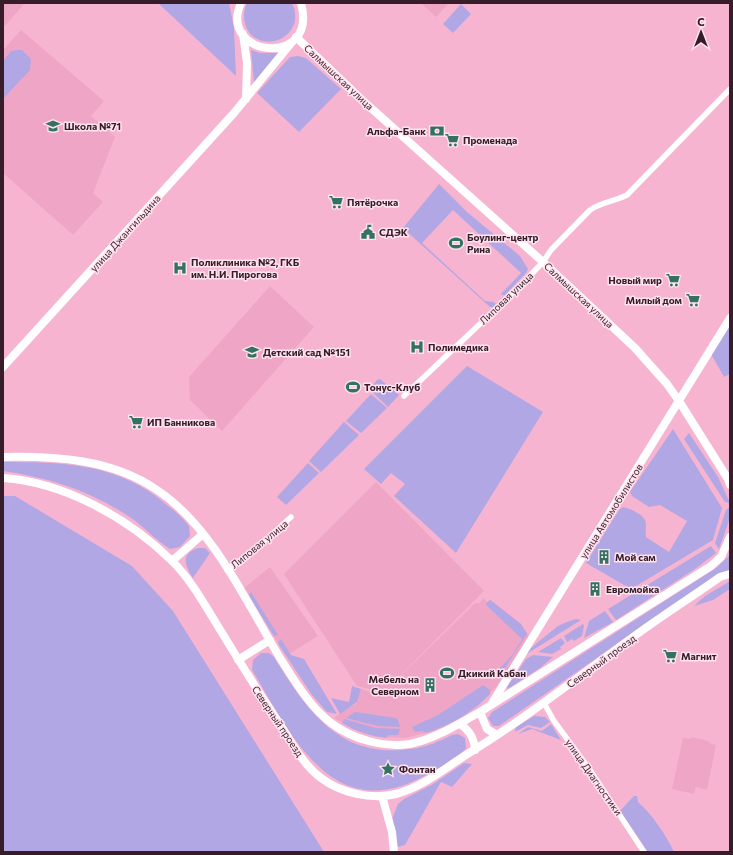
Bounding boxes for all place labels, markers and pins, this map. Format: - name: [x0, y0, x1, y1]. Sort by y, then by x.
- school or university icon: Школа №71: [45, 118, 61, 134]
- place label: Школа №71: [64, 120, 121, 132]
- bank icon: Альфа-Банк: [429, 123, 445, 139]
- place label: Альфа-Банк: [367, 125, 426, 137]
- supermarket icon: Променада: [444, 132, 460, 148]
- place label: Променада: [463, 134, 517, 146]
- supermarket icon: Пятёрочка: [328, 194, 344, 210]
- place label: Пятёрочка: [347, 196, 398, 208]
- public building icon: СДЭК: [360, 224, 376, 240]
- place label: СДЭК: [379, 226, 408, 238]
- place label: Боулинг-центр Рина: [467, 231, 538, 255]
- sports icon: Боулинг-центр Рина: [448, 235, 464, 251]
- place label: Поликлиника №2, ГКБ им. Н.И. Пирогова: [191, 256, 300, 280]
- hospital icon: Поликлиника №2, ГКБ им. Н.И. Пирогова: [172, 260, 188, 276]
- supermarket icon: Новый мир: [665, 272, 681, 288]
- place label: Новый мир: [608, 274, 662, 286]
- supermarket icon: Милый дом: [685, 292, 701, 308]
- place label: Милый дом: [626, 294, 683, 306]
- hospital icon: Полимедика: [409, 339, 425, 355]
- place label: Полимедика: [428, 341, 489, 353]
- school or university icon: Детский сад №151: [244, 344, 260, 360]
- place label: Детский сад №151: [263, 346, 350, 358]
- sports icon: Тонус-Клуб: [345, 379, 361, 395]
- place label: Тонус-Клуб: [364, 381, 420, 393]
- supermarket icon: ИП Банникова: [128, 414, 144, 430]
- place label: ИП Банникова: [147, 416, 215, 428]
- building icon: Мой сам: [596, 549, 612, 565]
- place label: Мой сам: [615, 551, 656, 563]
- building icon: Евромойка: [587, 581, 603, 597]
- place label: Евромойка: [606, 583, 659, 595]
- supermarket icon: Магнит: [662, 648, 678, 664]
- place label: Магнит: [681, 650, 717, 662]
- sports icon: Дкикий Кабан: [439, 665, 455, 681]
- place label: Дкикий Кабан: [458, 667, 526, 679]
- place label: Мебель на Северном: [369, 673, 420, 697]
- building icon: Мебель на Северном: [422, 677, 438, 693]
- place icon: Фонтан: [380, 761, 396, 777]
- place label: Фонтан: [399, 763, 436, 775]

